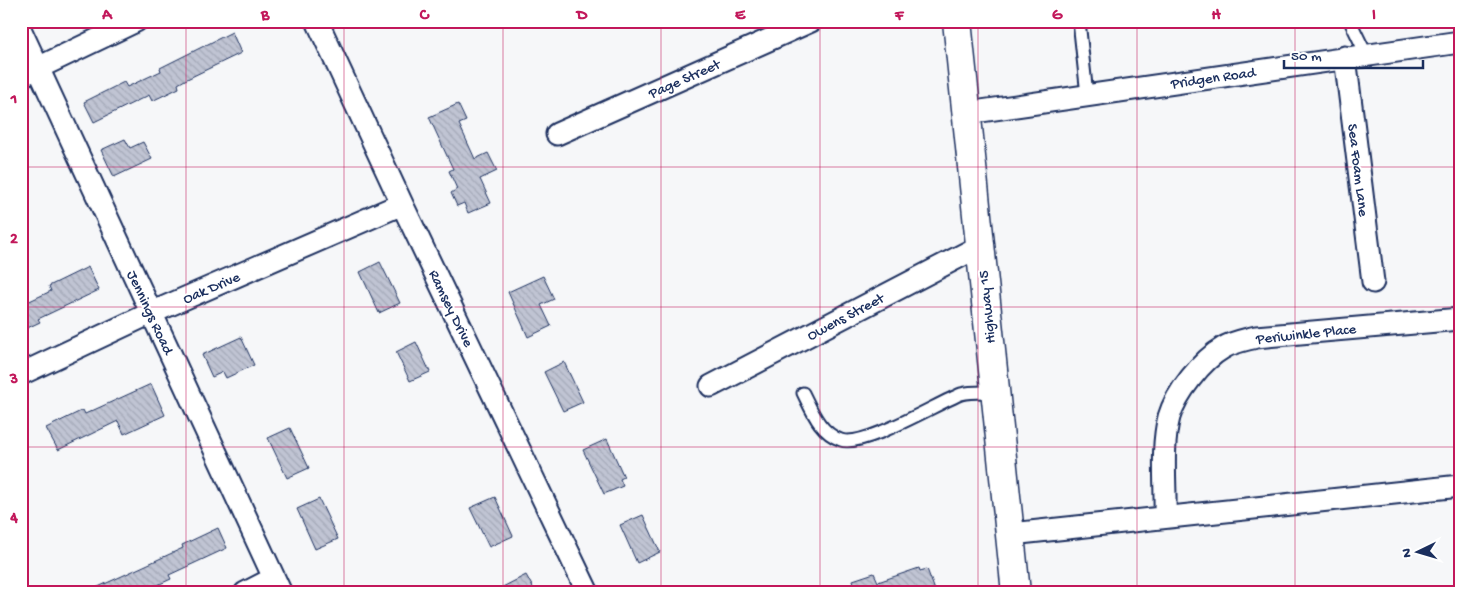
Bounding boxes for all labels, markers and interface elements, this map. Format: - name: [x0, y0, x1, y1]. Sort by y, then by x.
- text: A: [101, 7, 113, 26]
- text: B: [260, 7, 270, 26]
- text: C: [419, 7, 430, 26]
- text: D: [575, 7, 588, 26]
- text: E: [735, 7, 746, 26]
- text: F: [894, 7, 905, 26]
- text: G: [1052, 7, 1063, 26]
- text: H: [1211, 7, 1221, 26]
- text: I: [1372, 7, 1376, 26]
- scale bar: [1284, 38, 1422, 70]
- text: 50 m: [1291, 48, 1322, 66]
- street label: Page Street: [645, 55, 725, 104]
- street label: Pridgen Road: [1169, 64, 1258, 94]
- text: 1: [10, 91, 17, 110]
- street label: Sea Foam Lane: [1342, 123, 1372, 218]
- text: 2: [10, 231, 18, 250]
- street label: Ramsey Drive: [424, 267, 477, 351]
- street label: Jennings Road: [122, 268, 177, 359]
- street label: Oak Drive: [181, 269, 243, 309]
- street label: Highway 15: [975, 269, 1001, 344]
- street label: Owens Street: [804, 289, 889, 346]
- street label: Periwinkle Place: [1254, 321, 1357, 349]
- text: 3: [9, 371, 18, 390]
- text: 4: [9, 510, 18, 529]
- north arrow: [1394, 526, 1444, 576]
- text: N: [1399, 548, 1416, 558]

